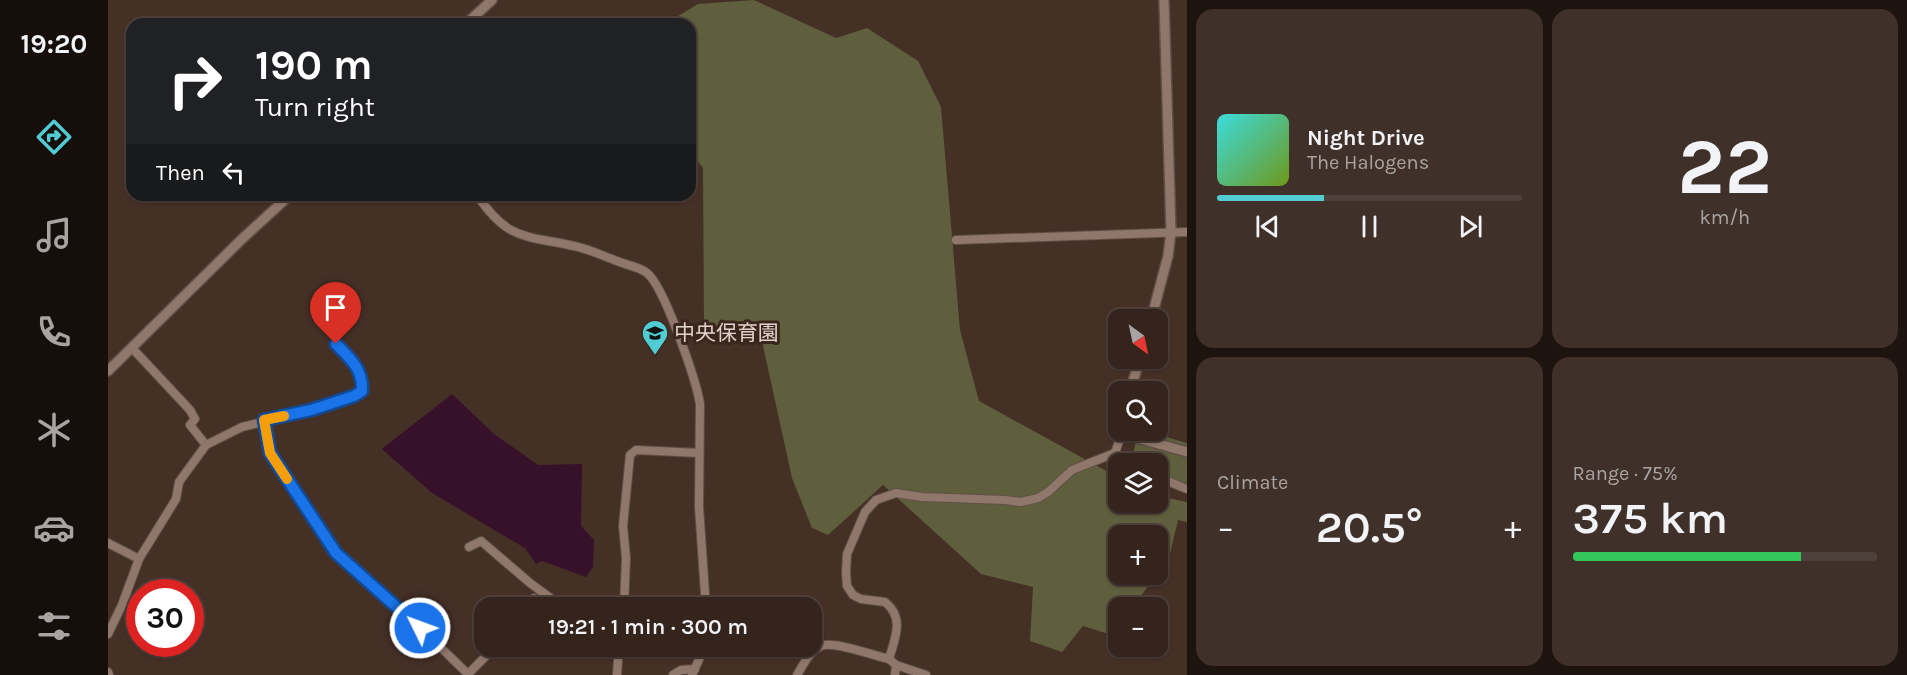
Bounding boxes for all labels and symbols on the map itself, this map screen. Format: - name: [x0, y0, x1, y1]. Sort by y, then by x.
- pin: [310, 282, 361, 344]
- north arrow: [1108, 309, 1168, 369]
- school or university icon: 中央保育園: [640, 318, 670, 356]
- place label: 中央保育園: [674, 321, 779, 345]
- speed limit sign: 30: [126, 579, 204, 657]
- position arrow: [388, 596, 452, 660]

